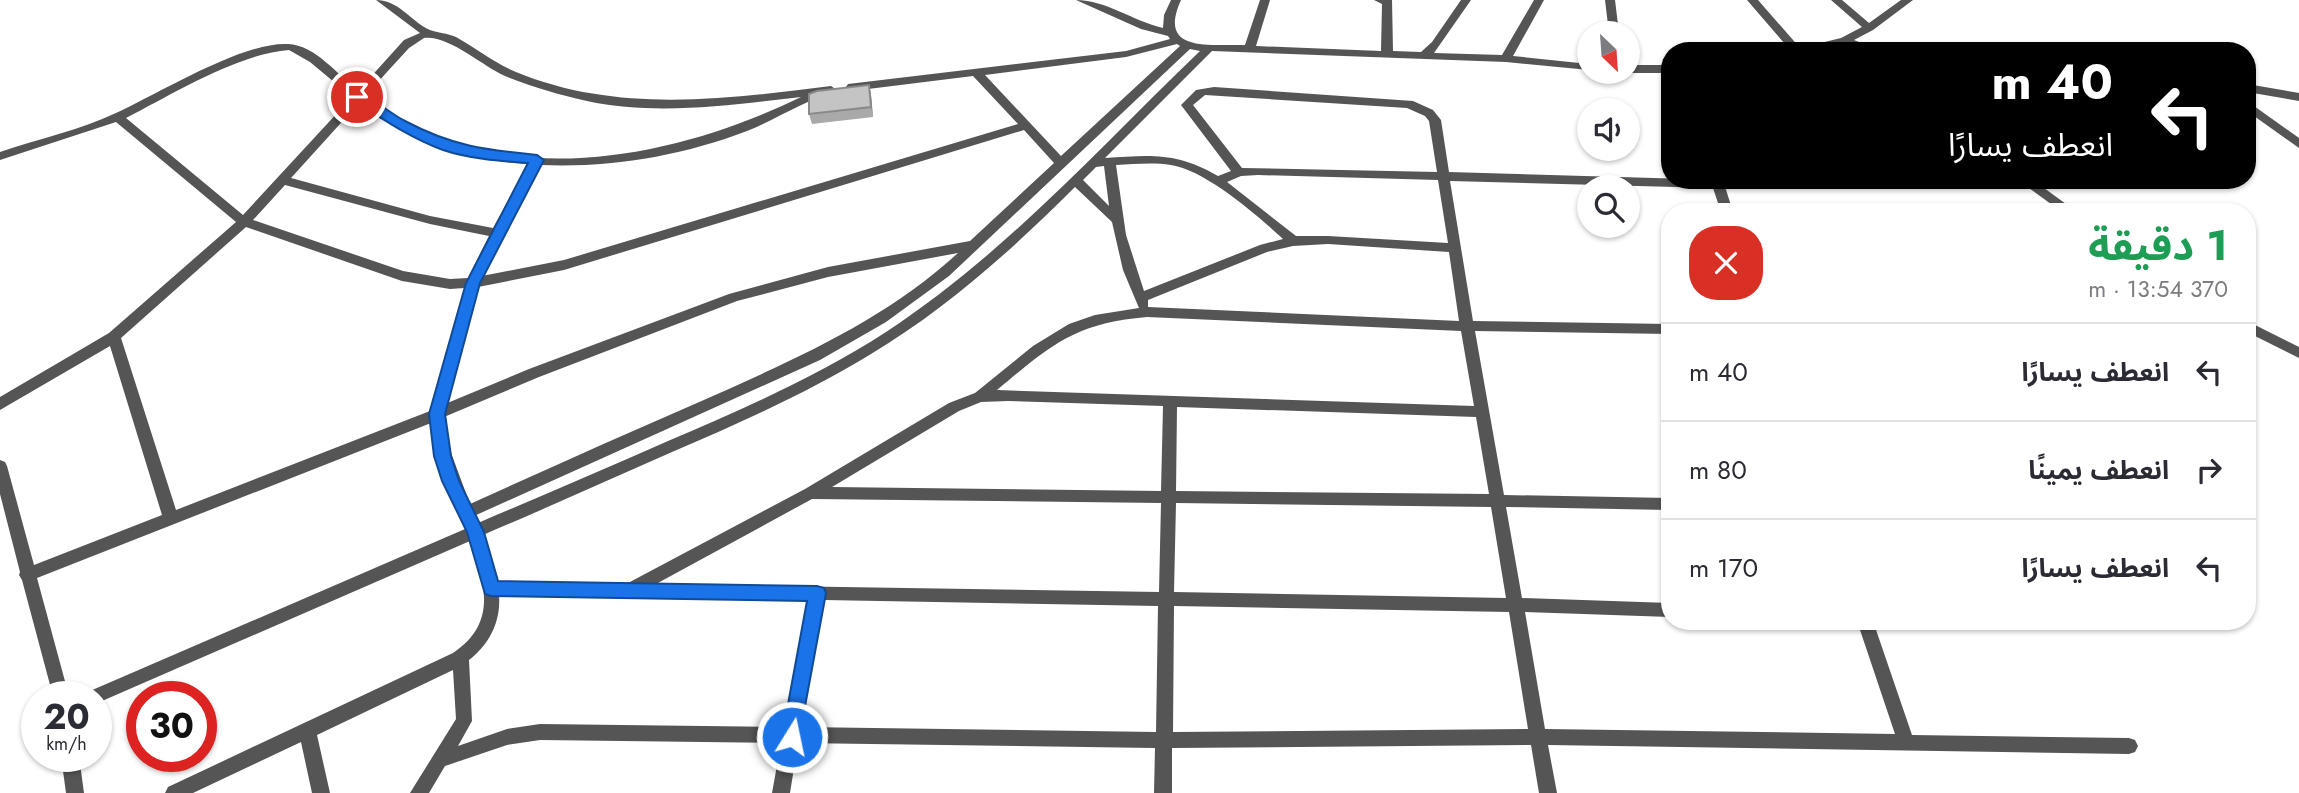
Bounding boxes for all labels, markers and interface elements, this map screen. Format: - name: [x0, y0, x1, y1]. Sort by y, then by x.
- north arrow: [1577, 21, 1640, 84]
- map controls: [1577, 21, 1640, 238]
- text: 40 m: [1991, 47, 2113, 117]
- pin: [327, 67, 387, 127]
- icon: left: [2137, 70, 2228, 161]
- icon: arrive: [338, 78, 376, 116]
- button: sound: [1577, 98, 1640, 161]
- text: انعطف يسارًا: [1948, 122, 2113, 168]
- button: search: [1577, 175, 1640, 238]
- text: 1 دقيقة: [2088, 215, 2228, 276]
- button: close: [1689, 226, 1763, 300]
- text: 370 m · 13:54: [2088, 272, 2228, 306]
- text: 40 m: [1689, 353, 1748, 391]
- text: انعطف يسارًا: [2022, 353, 2169, 391]
- icon: left: [2190, 353, 2228, 391]
- text: 80 m: [1689, 451, 1747, 489]
- text: انعطف يمينًا: [2028, 451, 2169, 489]
- icon: right: [2190, 451, 2228, 489]
- text: 170 m: [1689, 549, 1758, 587]
- text: انعطف يسارًا: [2022, 549, 2169, 587]
- icon: left: [2190, 549, 2228, 587]
- speed limit sign: 30: [126, 681, 217, 772]
- text: 20: [43, 692, 90, 742]
- position arrow: [755, 700, 829, 774]
- text: km/h: [46, 731, 87, 757]

